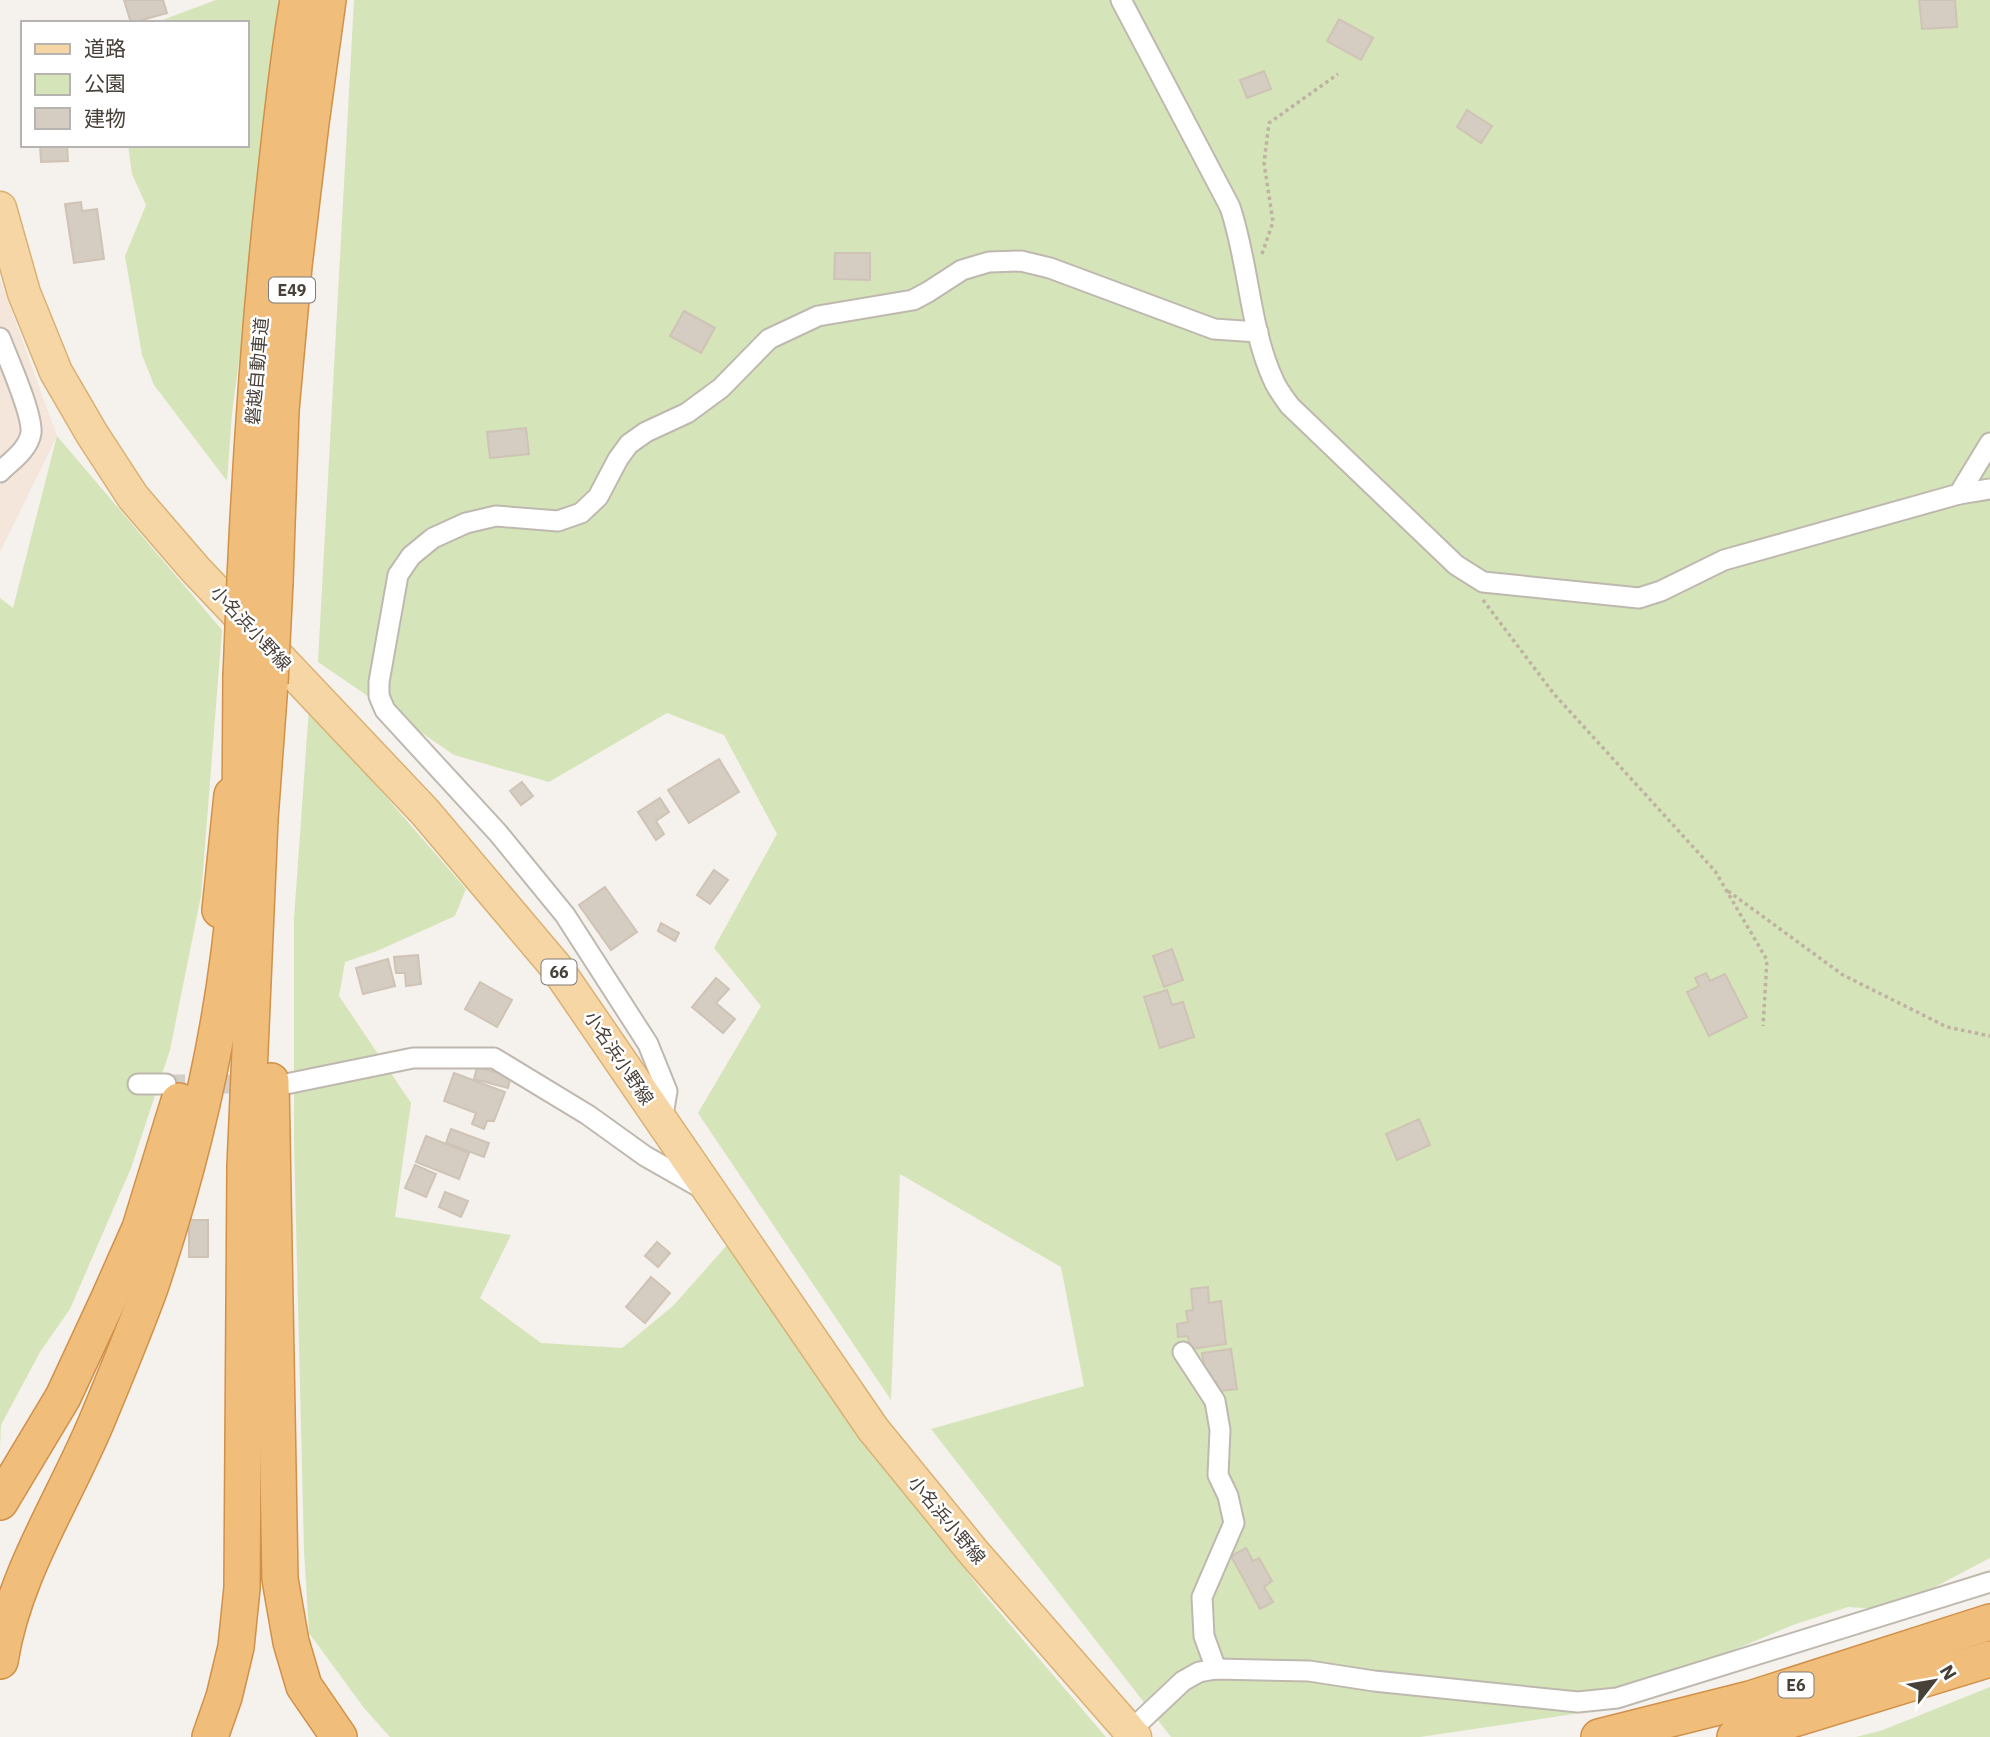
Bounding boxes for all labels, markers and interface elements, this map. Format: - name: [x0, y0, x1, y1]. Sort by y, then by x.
- legend: [21, 21, 248, 147]
- text: 道路: [84, 34, 126, 62]
- text: 公園: [84, 69, 126, 97]
- text: 建物: [84, 104, 126, 132]
- road number: E49: [269, 278, 315, 302]
- street label: 磐越自動車道: [241, 316, 273, 426]
- street label: 小名浜小野線: [206, 581, 296, 675]
- road number: 66: [542, 960, 576, 984]
- street label: 小名浜小野線: [579, 1007, 659, 1109]
- street label: 小名浜小野線: [903, 1471, 991, 1569]
- north arrow: [1899, 1646, 1969, 1716]
- text: N: [1935, 1660, 1962, 1684]
- road number: E6: [1778, 1672, 1814, 1698]

